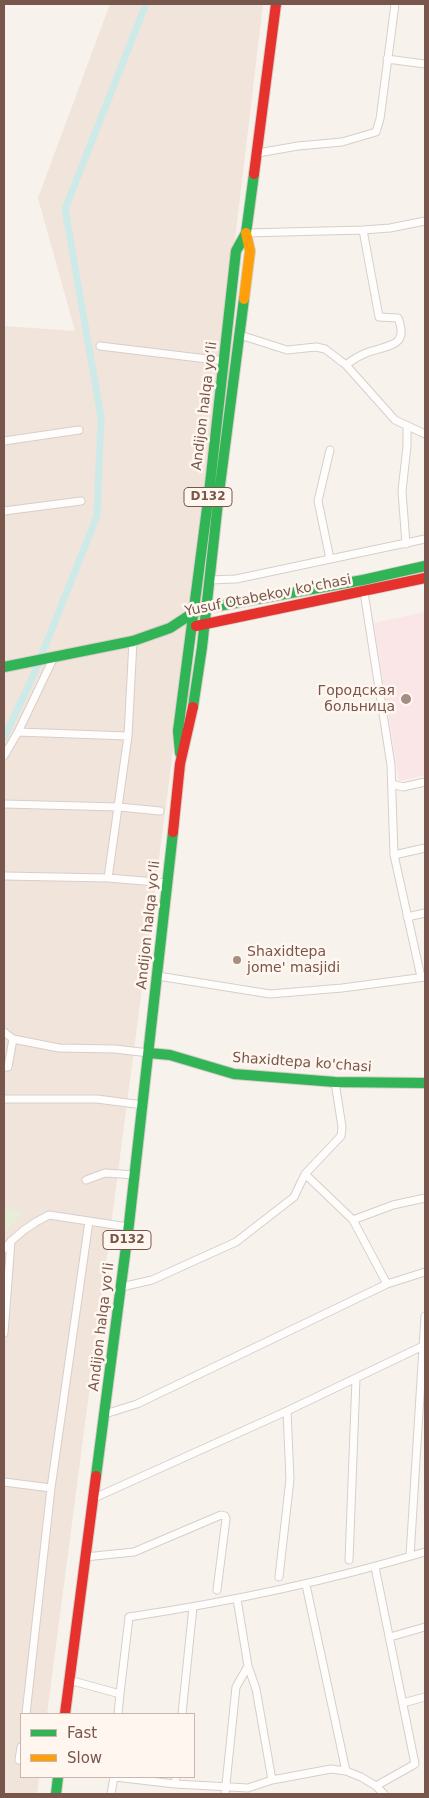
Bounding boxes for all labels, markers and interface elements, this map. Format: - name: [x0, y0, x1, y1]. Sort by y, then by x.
- street label: Andijon halqa yo‘li: [189, 341, 221, 471]
- road number: D132: [184, 488, 232, 507]
- street label: Yusuf Otabekov ko'chasi: [183, 572, 353, 620]
- place label: Городская больница: [318, 683, 395, 716]
- marker: Городская больница: [399, 692, 413, 706]
- street label: Andijon halqa yo‘li: [134, 860, 164, 990]
- place label: Shaxidtepa jome' masjidi: [247, 944, 340, 976]
- marker: Shaxidtepa jome' masjidi: [231, 954, 243, 966]
- street label: Shaxidtepa ko'chasi: [232, 1050, 372, 1076]
- road number: D132: [103, 1230, 151, 1250]
- street label: Andijon halqa yo‘li: [86, 1262, 118, 1392]
- legend: [20, 1713, 195, 1778]
- text: Fast: [67, 1724, 97, 1742]
- text: Slow: [67, 1749, 102, 1767]

